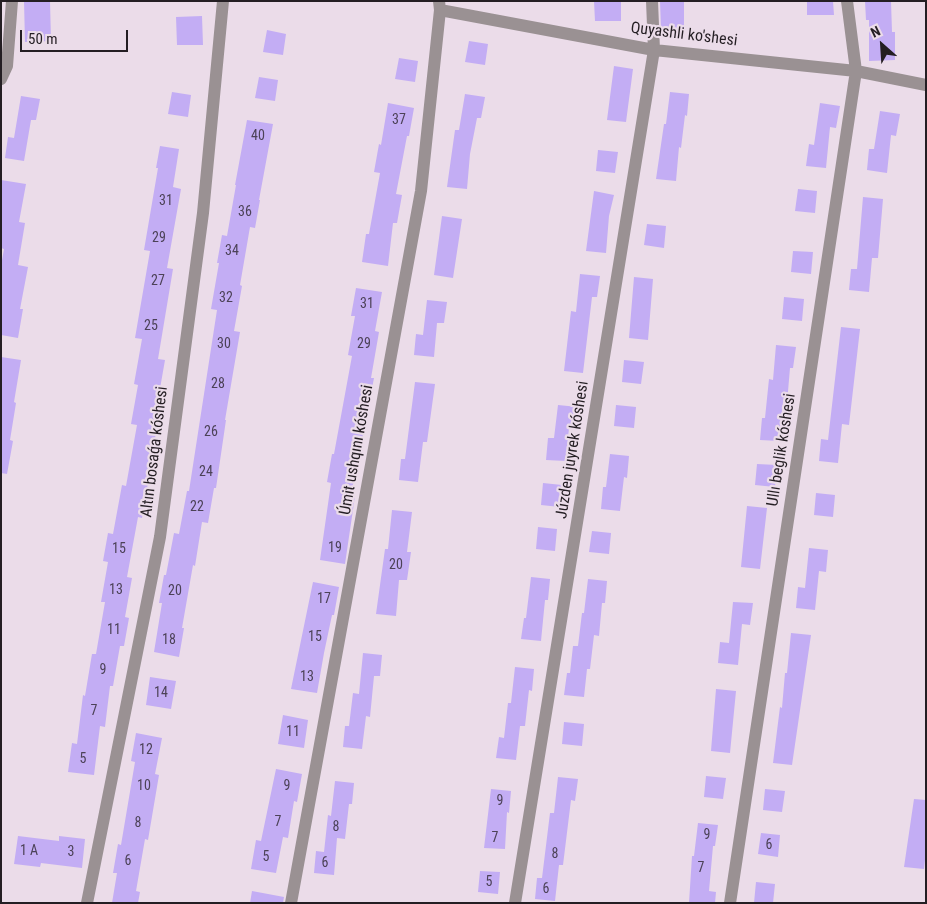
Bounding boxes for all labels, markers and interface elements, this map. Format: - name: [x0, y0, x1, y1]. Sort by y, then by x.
- street label: Quyashli ko'shesi: [630, 19, 738, 51]
- scale bar: [22, 20, 130, 52]
- north arrow: [857, 20, 907, 70]
- text: N: [868, 22, 883, 41]
- text: 50 m: [28, 30, 58, 48]
- house number: 37: [392, 112, 406, 128]
- house number: 40: [251, 128, 265, 144]
- house number: 31: [159, 193, 173, 209]
- house number: 36: [238, 204, 252, 220]
- house number: 29: [152, 230, 166, 246]
- house number: 34: [225, 243, 239, 259]
- house number: 27: [151, 273, 165, 289]
- house number: 32: [219, 290, 233, 306]
- house number: 31: [360, 296, 374, 312]
- house number: 25: [144, 318, 158, 334]
- house number: 30: [217, 336, 231, 352]
- house number: 29: [357, 336, 371, 352]
- house number: 28: [211, 376, 225, 392]
- street label: Júzden juyrek kóshesi: [553, 380, 593, 520]
- street label: Úmit ushqını kóshesi: [336, 384, 378, 516]
- street label: Altın bosaǵa kóshesi: [137, 385, 173, 519]
- street label: Ullı beglik kóshesi: [764, 392, 800, 508]
- house number: 26: [204, 424, 218, 440]
- house number: 24: [199, 464, 213, 480]
- house number: 22: [190, 499, 204, 515]
- house number: 19: [328, 540, 342, 556]
- house number: 15: [112, 541, 126, 557]
- house number: 20: [389, 557, 403, 573]
- house number: 13: [109, 582, 123, 598]
- house number: 20: [168, 583, 182, 599]
- house number: 17: [317, 591, 331, 607]
- house number: 11: [107, 622, 121, 638]
- house number: 15: [308, 629, 322, 645]
- house number: 18: [162, 632, 176, 648]
- house number: 9: [100, 662, 106, 678]
- house number: 13: [300, 669, 314, 685]
- house number: 14: [154, 685, 168, 701]
- house number: 7: [91, 703, 97, 719]
- house number: 11: [286, 724, 300, 740]
- house number: 12: [139, 742, 153, 758]
- house number: 5: [80, 751, 86, 767]
- house number: 10: [137, 778, 151, 794]
- house number: 9: [284, 778, 290, 794]
- house number: 9: [497, 793, 503, 809]
- house number: 7: [275, 814, 281, 830]
- house number: 8: [135, 815, 141, 831]
- house number: 8: [333, 819, 339, 835]
- house number: 9: [704, 827, 710, 843]
- house number: 7: [492, 830, 498, 846]
- house number: 6: [766, 837, 772, 853]
- house number: 1 А: [20, 843, 38, 859]
- house number: 3: [68, 844, 74, 860]
- house number: 8: [552, 846, 558, 862]
- house number: 5: [263, 849, 269, 865]
- house number: 6: [125, 853, 131, 869]
- house number: 6: [322, 855, 328, 871]
- house number: 7: [698, 860, 704, 876]
- house number: 5: [486, 874, 492, 890]
- house number: 6: [543, 881, 549, 897]

